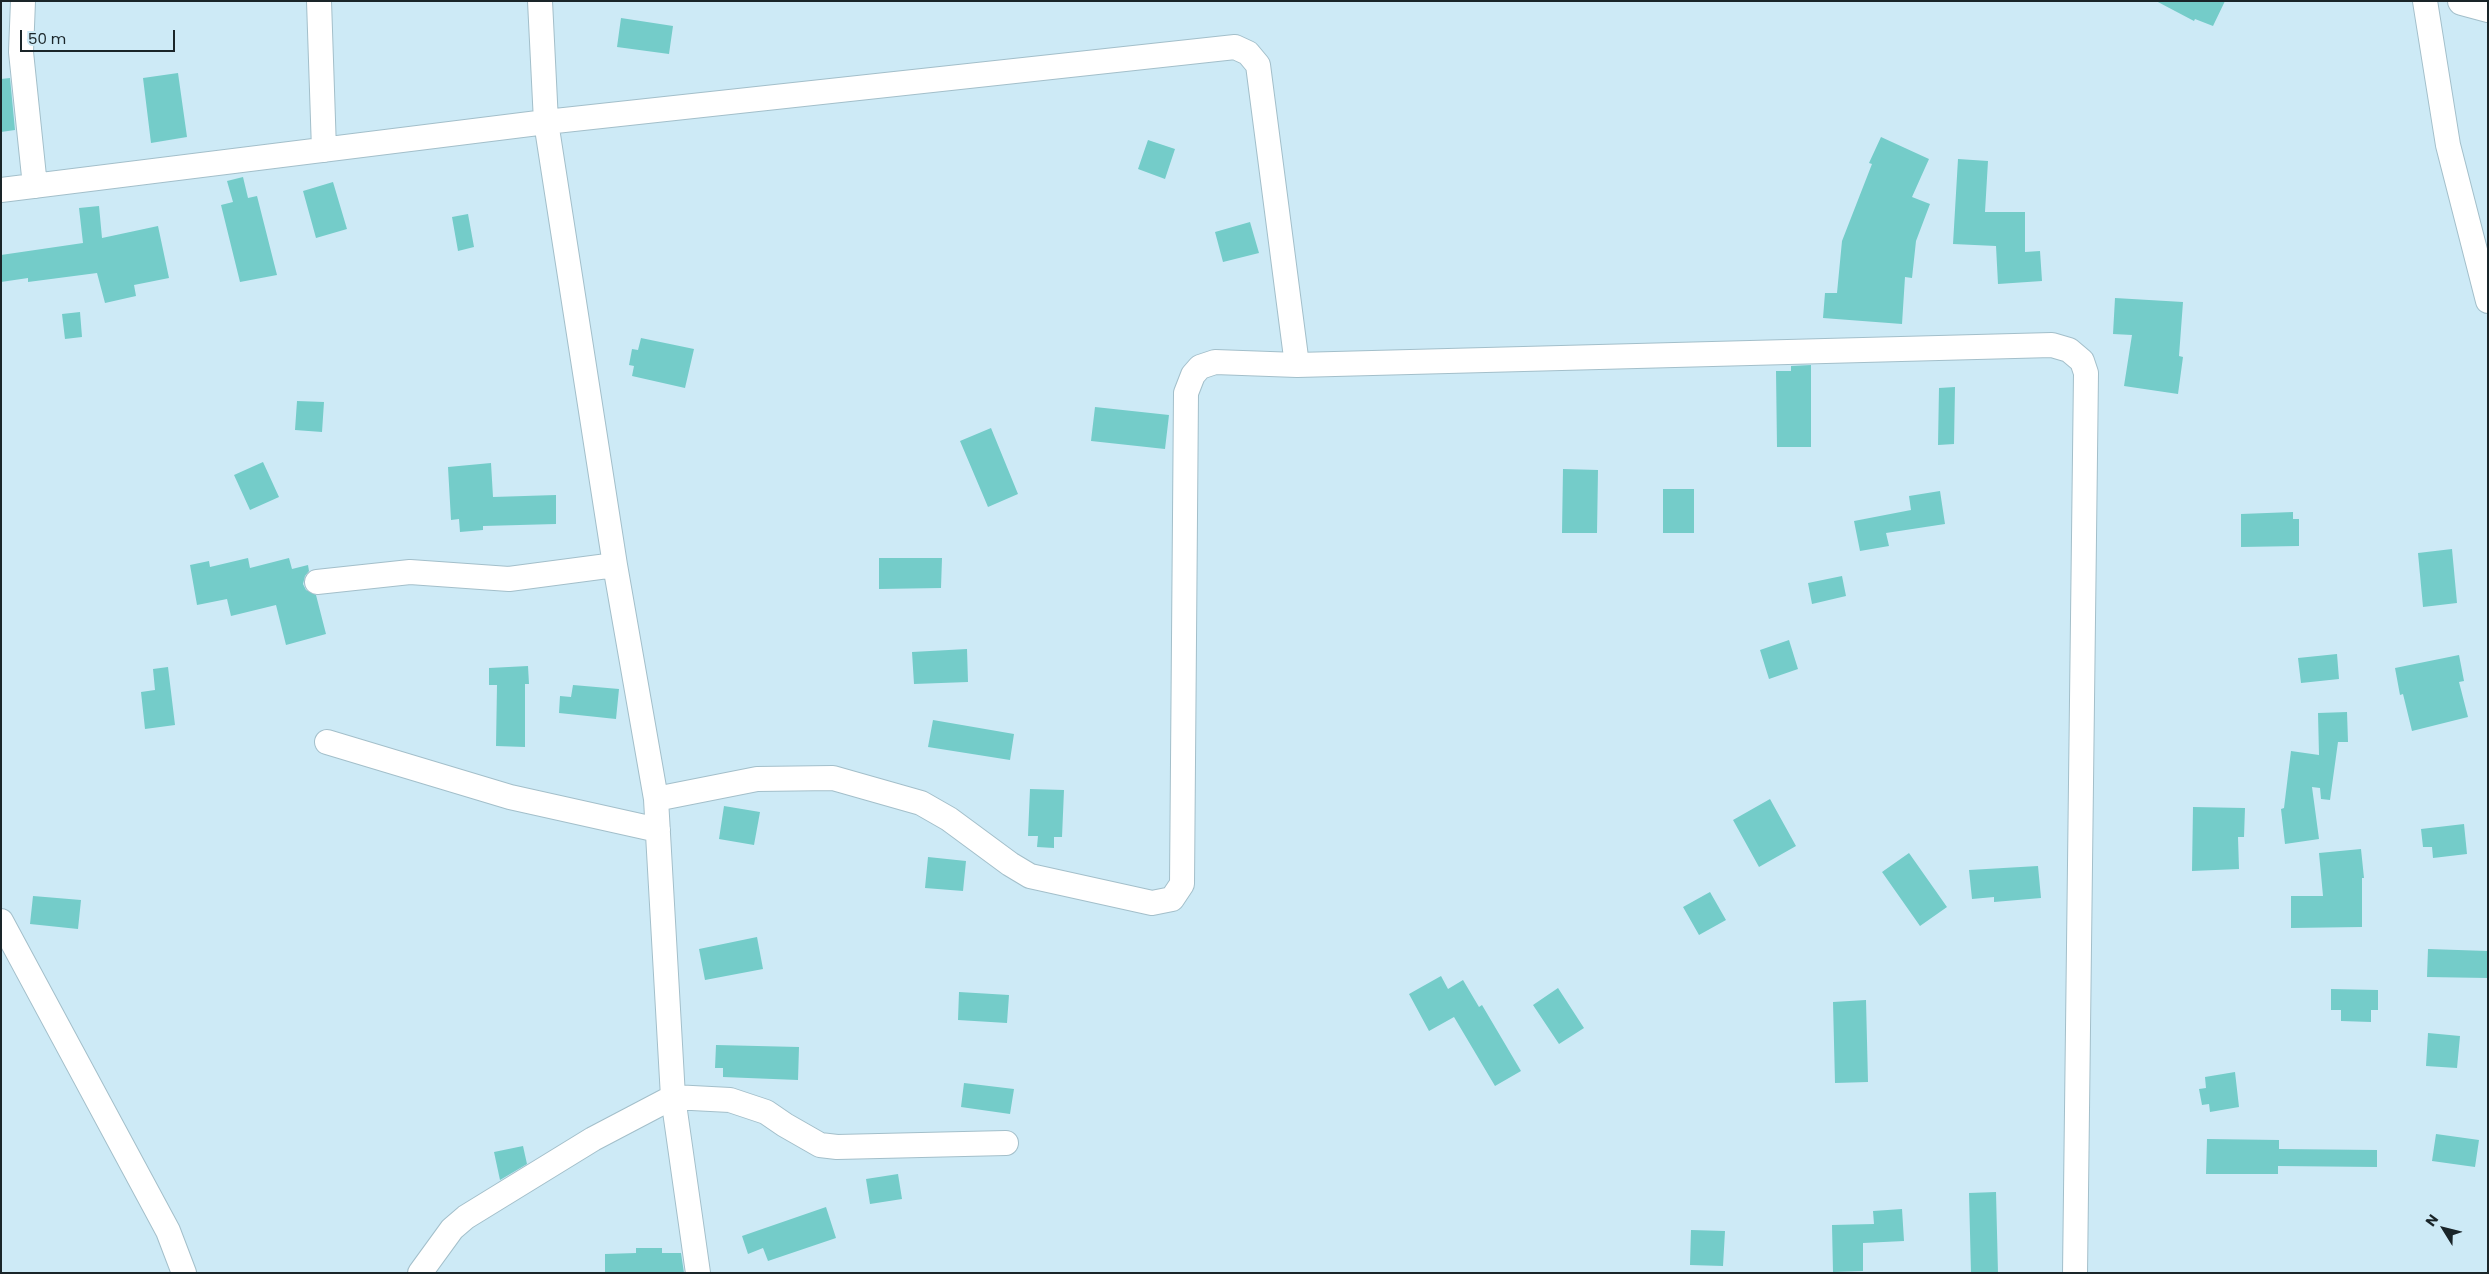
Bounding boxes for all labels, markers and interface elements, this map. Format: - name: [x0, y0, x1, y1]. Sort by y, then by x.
- scale bar: [22, 20, 178, 52]
- text: 50 m: [28, 28, 66, 49]
- north arrow: [2419, 1204, 2469, 1254]
- text: N: [2421, 1210, 2443, 1230]

